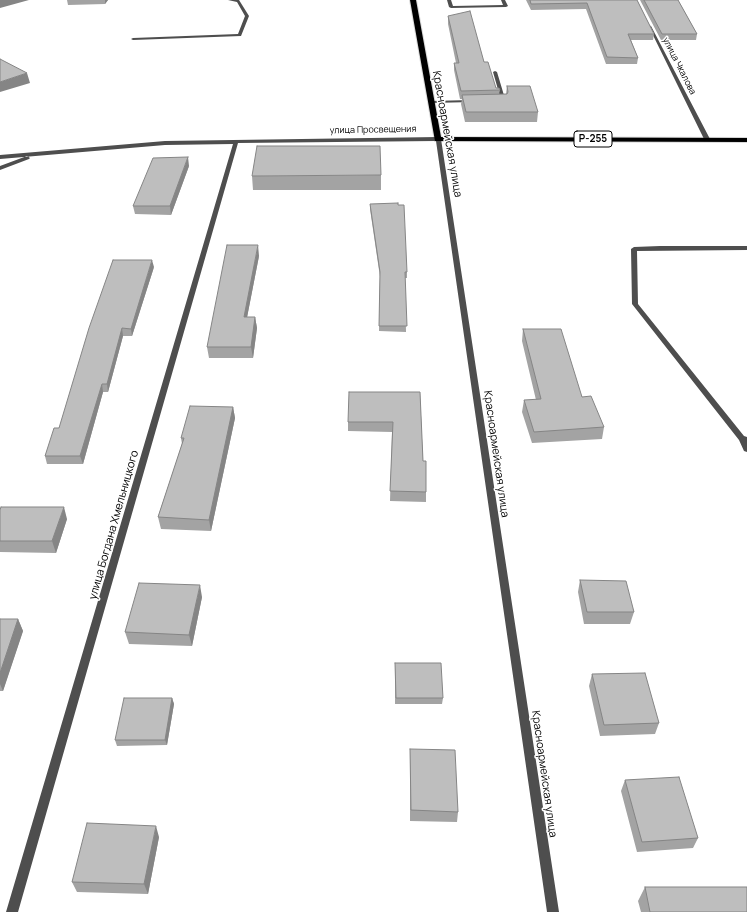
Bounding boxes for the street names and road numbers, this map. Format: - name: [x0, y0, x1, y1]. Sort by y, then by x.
- street label: улица Чкалова: [660, 36, 698, 96]
- street label: Красноармейская улица: [429, 70, 465, 198]
- street label: улица Просвещения: [330, 124, 416, 136]
- road number: Р-255: [574, 131, 612, 147]
- street label: Красноармейская улица: [481, 390, 511, 518]
- street label: улица Богдана Хмельницкого: [86, 449, 142, 601]
- street label: Красноармейская улица: [529, 710, 559, 838]

